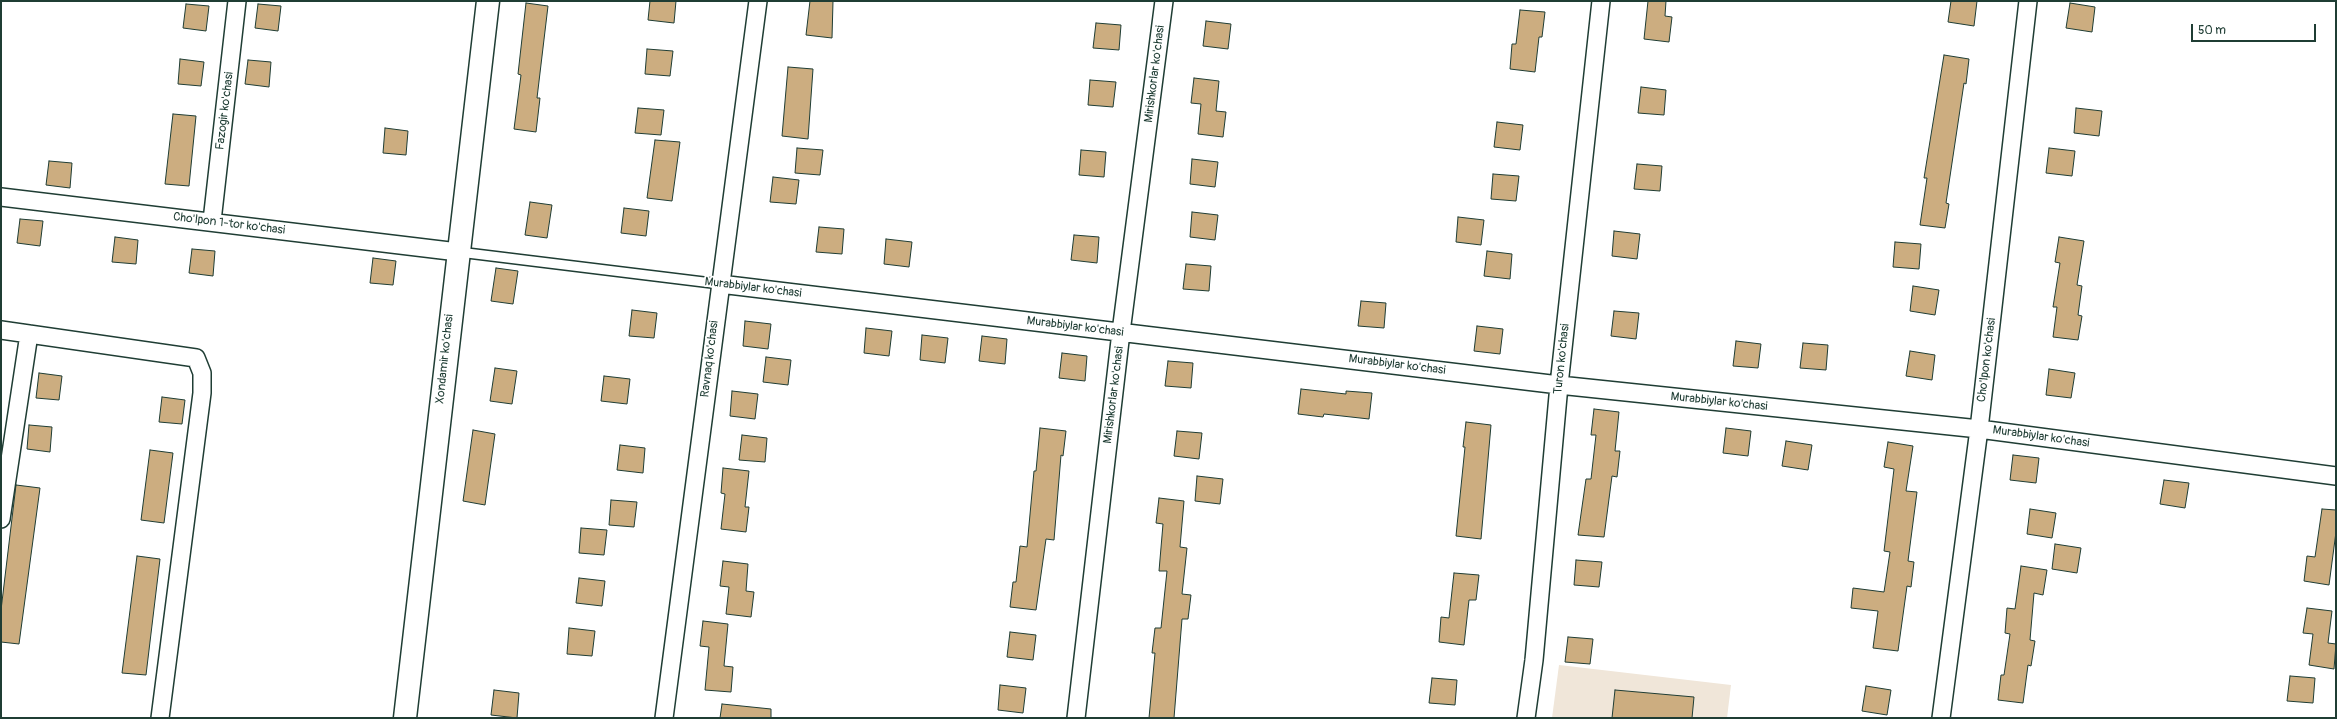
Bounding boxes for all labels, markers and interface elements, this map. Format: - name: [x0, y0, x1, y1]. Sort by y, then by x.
- scale bar: [2193, 16, 2318, 42]
- text: 50 m: [2198, 23, 2226, 38]
- street label: Mirishkorlar ko'chasi: [1142, 25, 1168, 123]
- street label: Fazogir ko'chasi: [213, 71, 237, 151]
- street label: Cho'lpon 1-tor ko'chasi: [172, 210, 286, 238]
- street label: Murabbiylar ko'chasi: [704, 275, 802, 301]
- street label: Xondamir ko'chasi: [433, 314, 457, 404]
- street label: Murabbiylar ko'chasi: [1026, 314, 1124, 340]
- street label: Cho'lpon ko'chasi: [1975, 317, 1999, 403]
- street label: Ravnaq ko'chasi: [698, 320, 722, 398]
- street label: Turon ko'chasi: [1551, 323, 1573, 395]
- street label: Mirishkorlar ko'chasi: [1101, 346, 1127, 444]
- street label: Murabbiylar ko'chasi: [1348, 352, 1446, 378]
- street label: Murabbiylar ko'chasi: [1670, 390, 1768, 414]
- street label: Murabbiylar ko'chasi: [1992, 423, 2090, 451]

